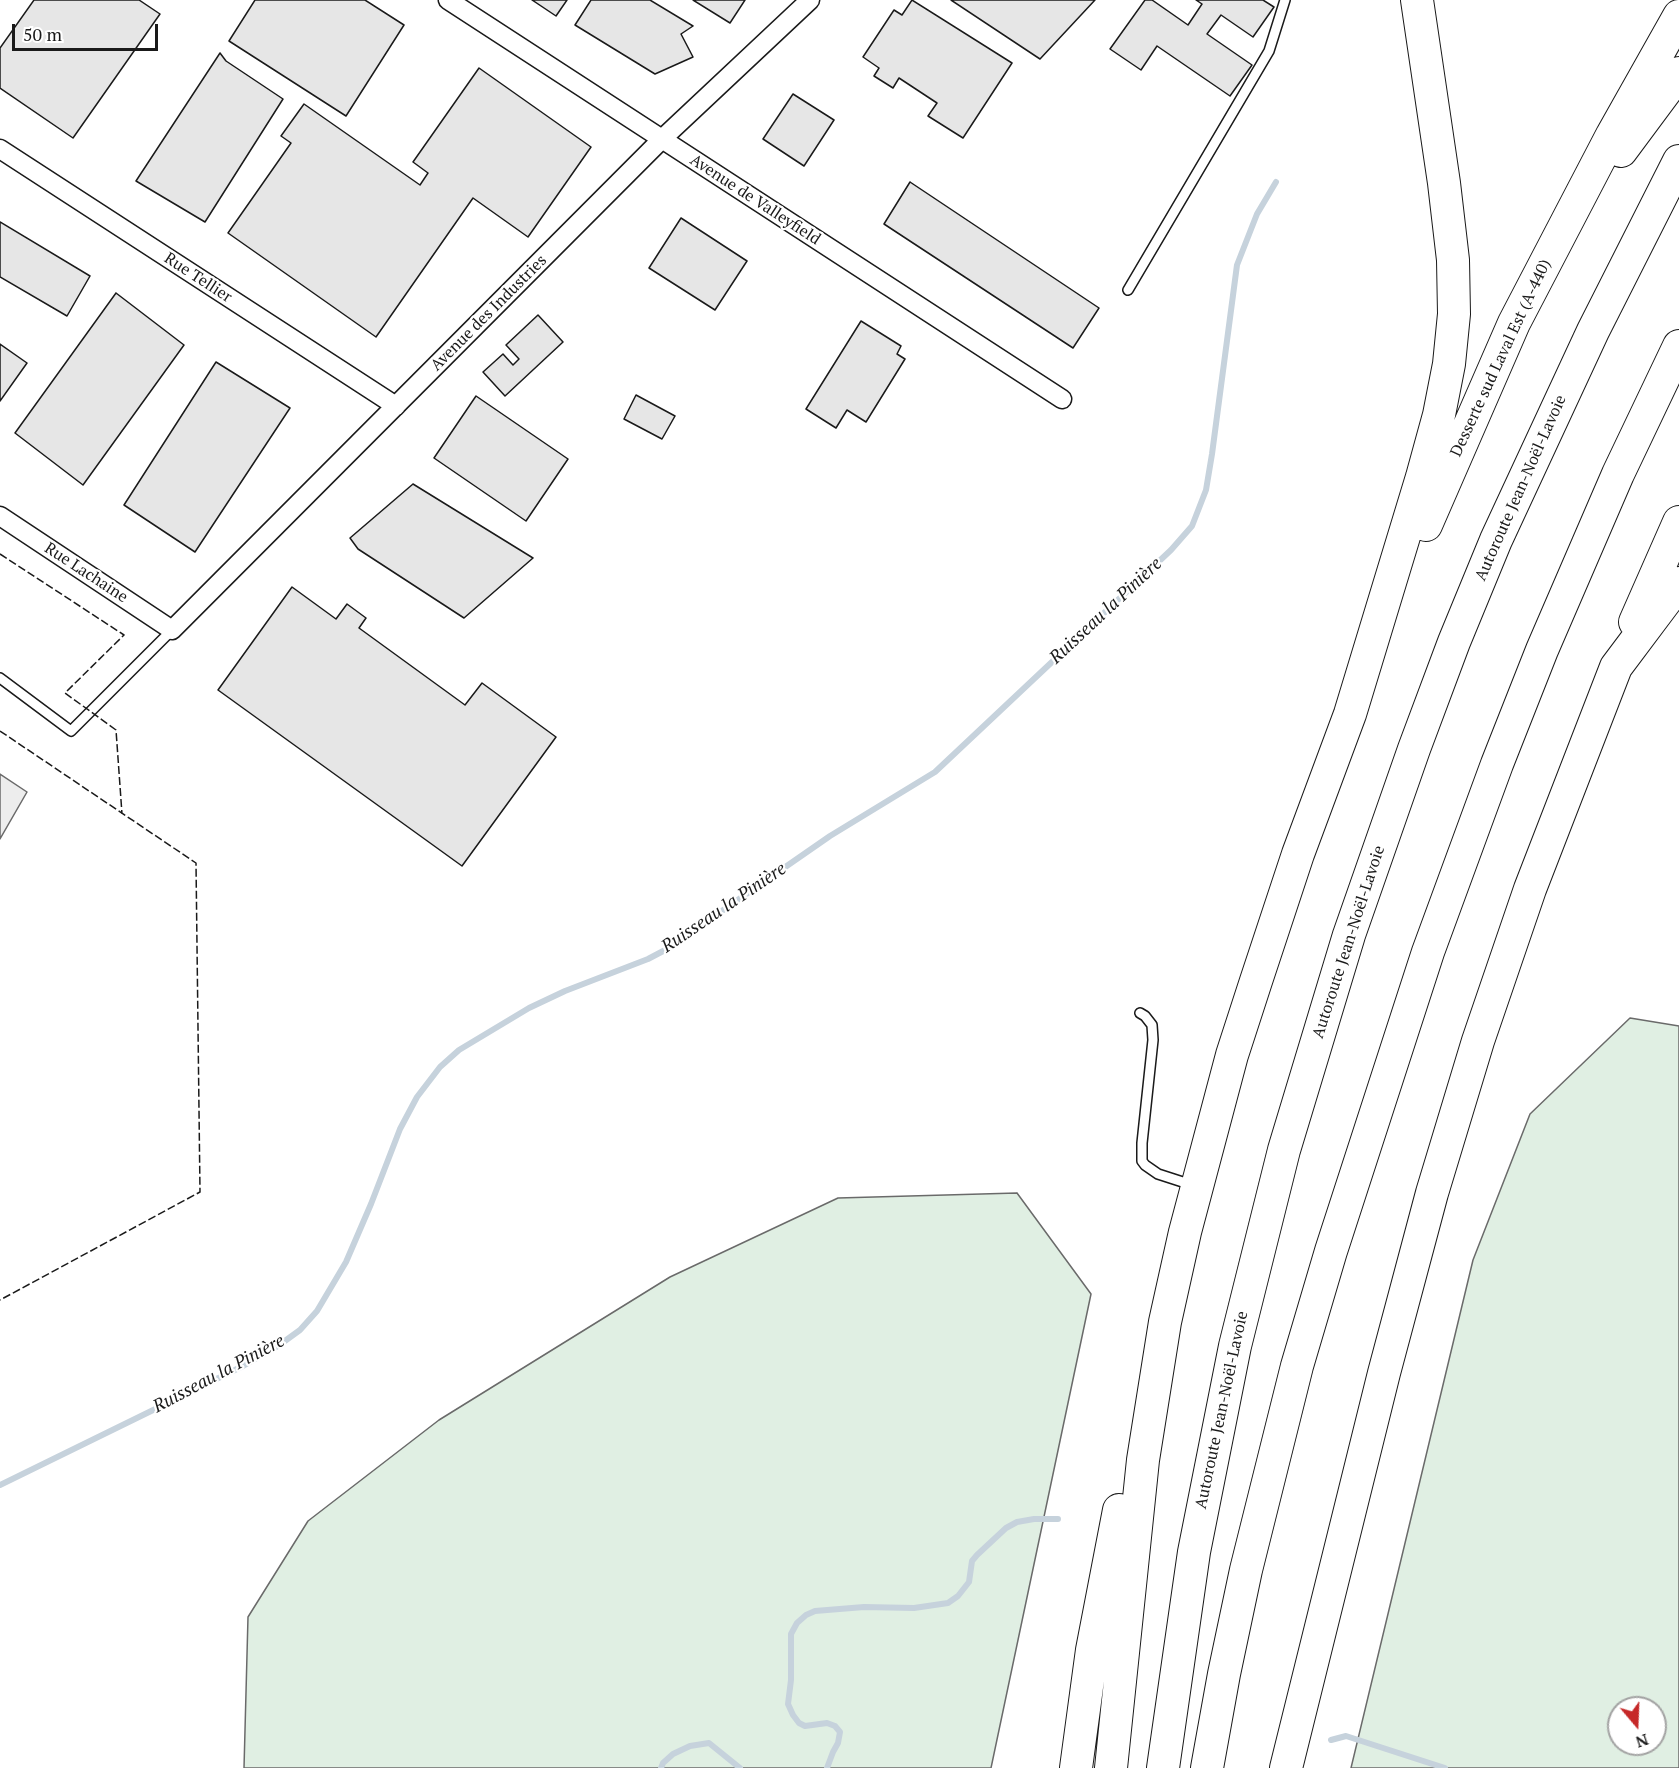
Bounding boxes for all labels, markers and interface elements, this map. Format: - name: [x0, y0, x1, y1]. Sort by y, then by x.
- scale bar: [15, 12, 160, 50]
- text: 50 m: [23, 22, 62, 46]
- street label: Avenue de Valleyfield: [686, 151, 824, 249]
- street label: Rue Tellier: [161, 249, 235, 307]
- street label: Avenue des Industries: [427, 251, 551, 375]
- street label: Desserte sud Laval Est (A-440): [1447, 256, 1555, 460]
- street label: Autoroute Jean-Noël-Lavoie: [1471, 392, 1571, 584]
- street label: Rue Lachaine: [41, 539, 131, 607]
- water label: Ruisseau la Pinière: [1045, 553, 1167, 669]
- street label: Autoroute Jean-Noël-Lavoie: [1309, 843, 1389, 1041]
- water label: Ruisseau la Pinière: [658, 858, 790, 958]
- street label: Autoroute Jean-Noël-Lavoie: [1192, 1309, 1252, 1511]
- water label: Ruisseau la Pinière: [150, 1330, 288, 1418]
- north arrow: [1607, 1696, 1667, 1756]
- text: N: [1633, 1729, 1652, 1754]

